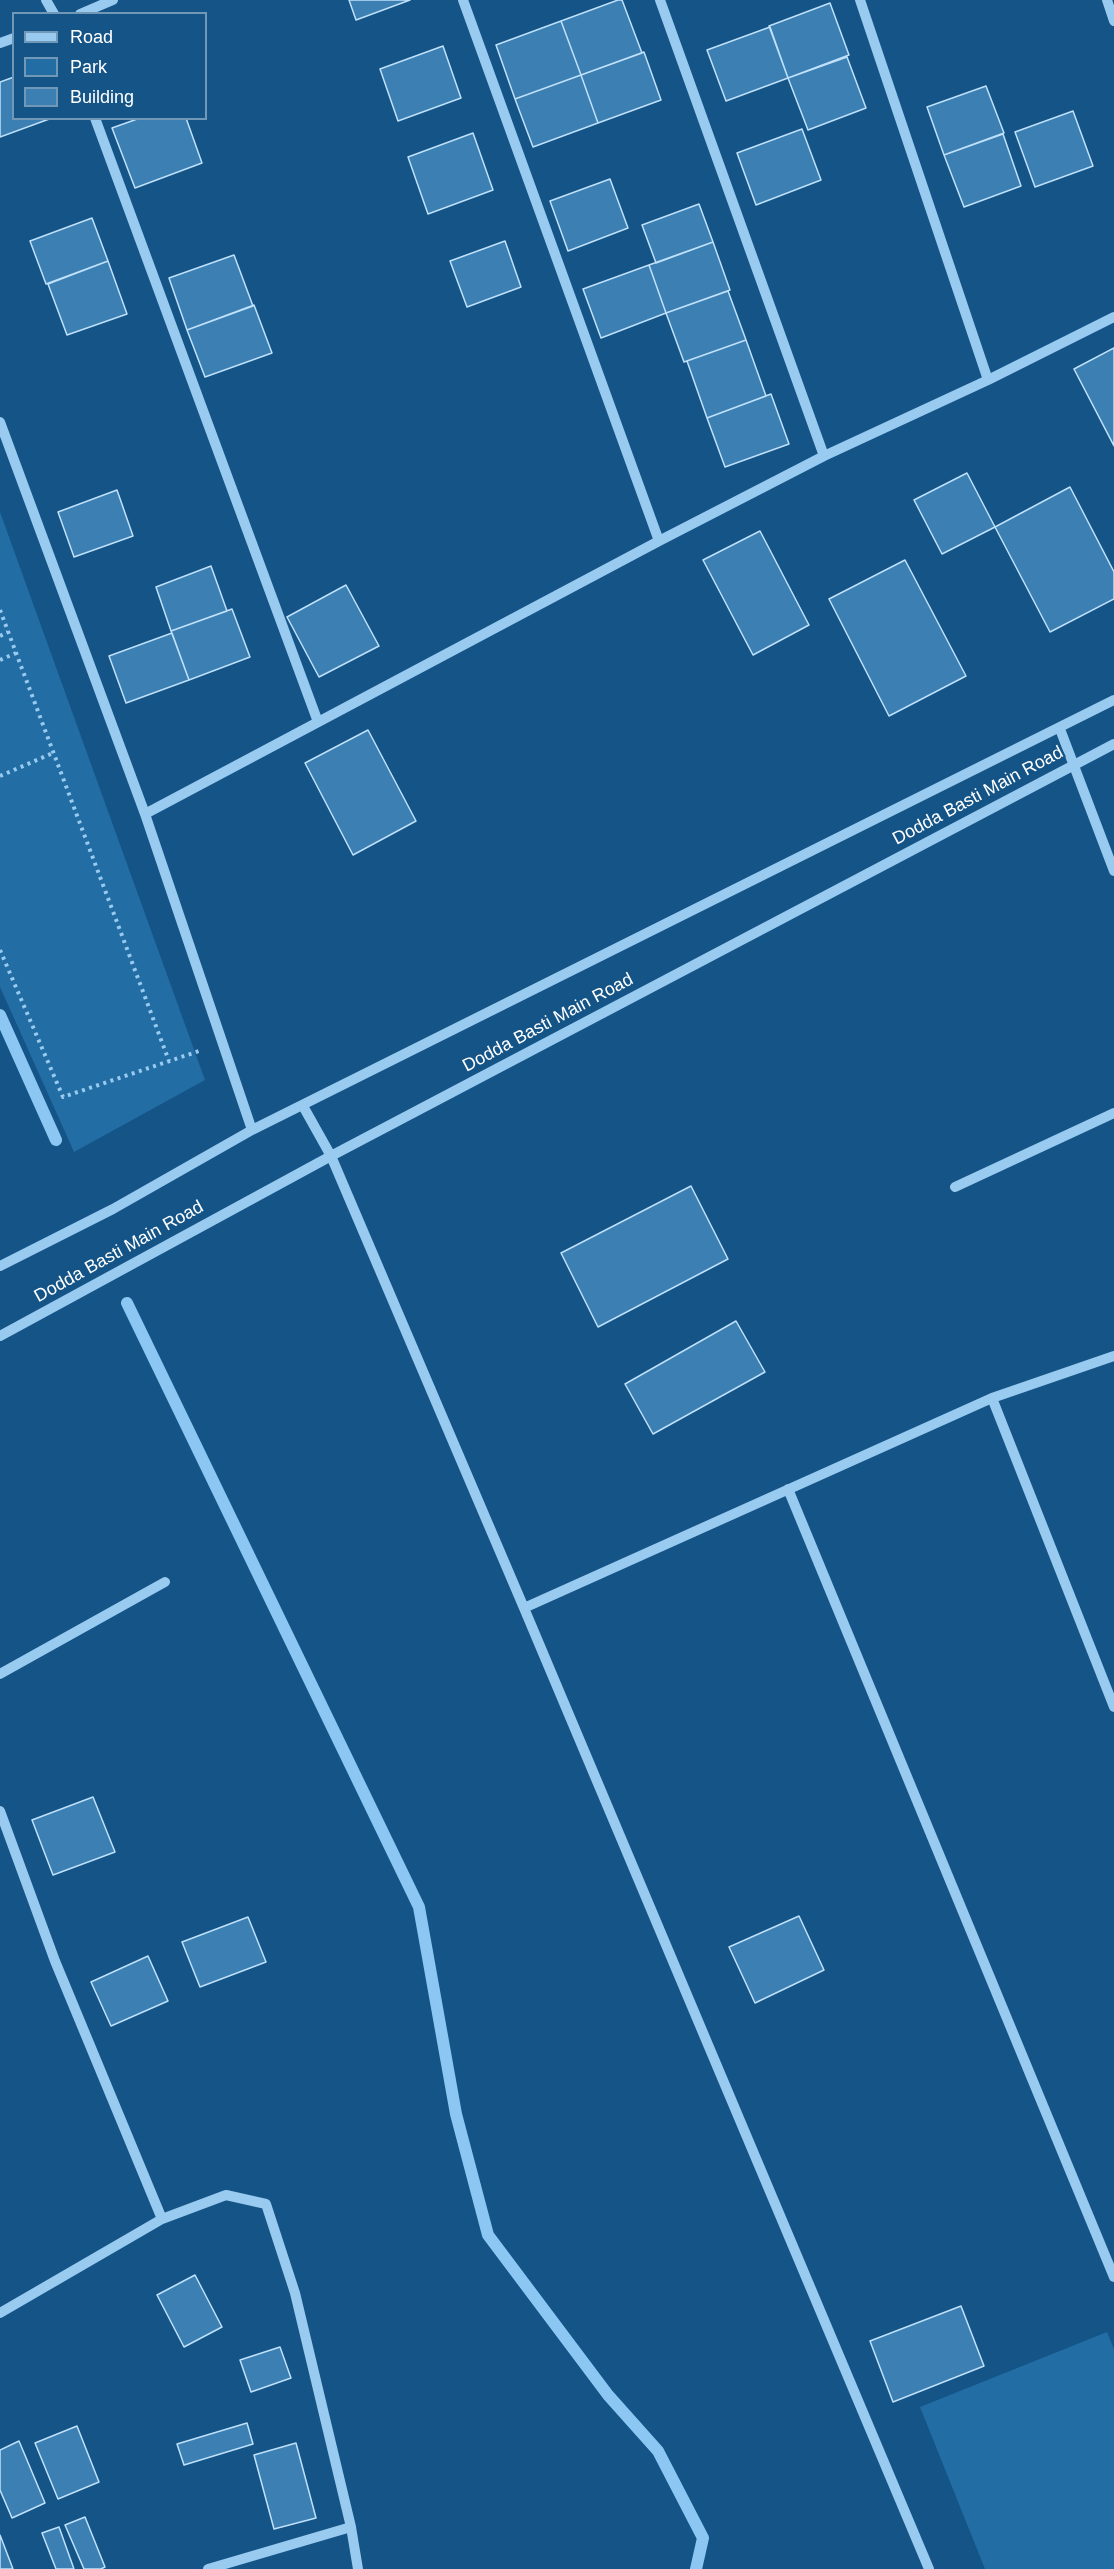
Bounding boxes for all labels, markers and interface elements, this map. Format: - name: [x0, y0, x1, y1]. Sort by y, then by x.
- legend: [12, 12, 207, 120]
- text: Road: [70, 27, 113, 47]
- text: Park: [70, 57, 107, 77]
- text: Building: [70, 87, 134, 107]
- street label: Dodda Basti Main Road: [889, 742, 1067, 850]
- street label: Dodda Basti Main Road: [459, 969, 637, 1077]
- street label: Dodda Basti Main Road: [31, 1196, 207, 1308]

